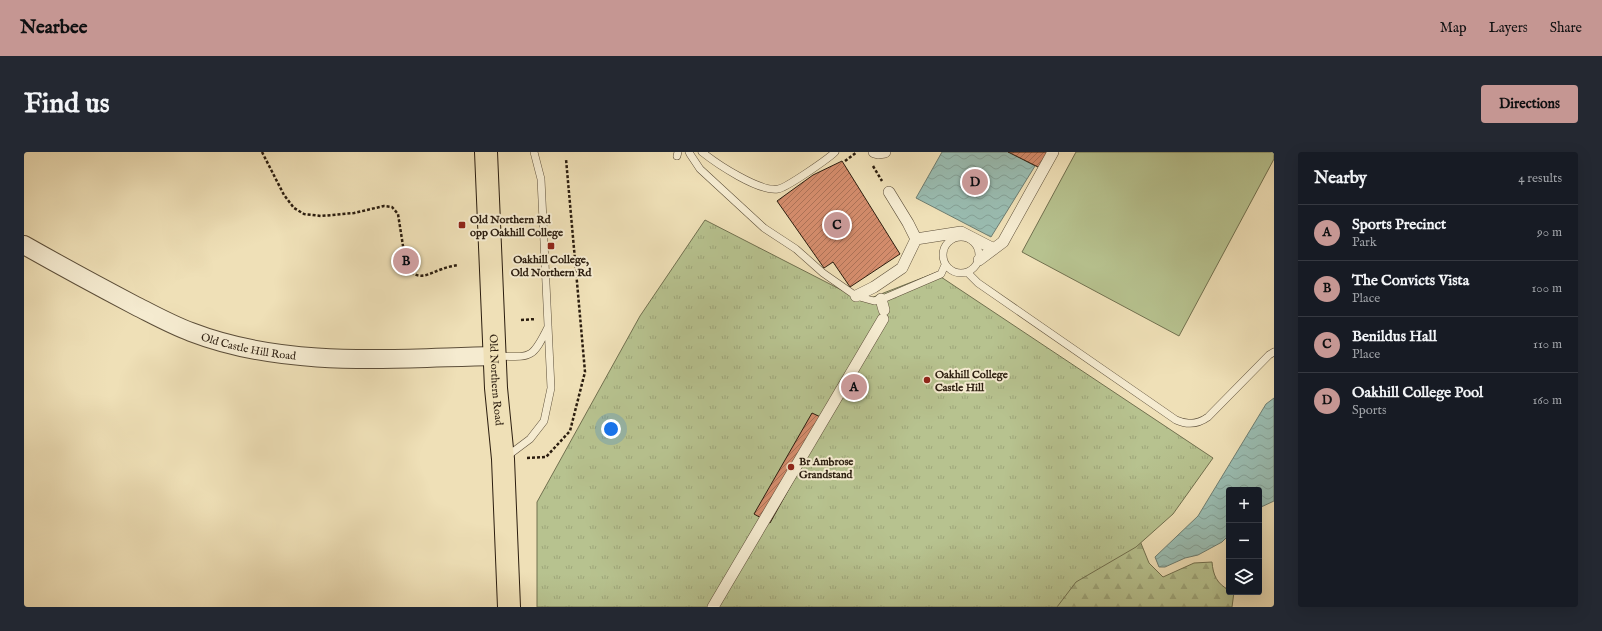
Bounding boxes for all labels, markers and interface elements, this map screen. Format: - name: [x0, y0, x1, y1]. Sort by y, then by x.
- text: Nearbee: [20, 16, 87, 40]
- text: Map: [1440, 19, 1467, 37]
- text: Layers: [1489, 19, 1528, 37]
- text: Share: [1550, 19, 1582, 37]
- button: Directions: [1481, 85, 1578, 123]
- text: Find us: [24, 87, 110, 122]
- pin: D: [962, 167, 988, 197]
- text: Nearby: [1314, 168, 1367, 189]
- text: 4 results: [1518, 170, 1562, 187]
- pin: C: [824, 210, 850, 240]
- place label: Old Northern Rd opp Oakhill College: [470, 213, 563, 240]
- text: Sports Precinct: [1352, 215, 1446, 234]
- marker: Old Northern Rd opp Oakhill College: [457, 220, 467, 230]
- text: A: [1323, 224, 1331, 241]
- text: 90 m: [1537, 224, 1562, 241]
- text: Park: [1352, 234, 1377, 251]
- marker: Oakhill College, Old Northern Rd: [546, 241, 556, 251]
- pin: B: [393, 246, 419, 276]
- place label: Oakhill College, Old Northern Rd: [511, 253, 592, 280]
- text: The Convicts Vista: [1352, 271, 1469, 290]
- text: B: [1323, 280, 1331, 297]
- text: 100 m: [1532, 280, 1562, 297]
- text: Place: [1352, 290, 1380, 307]
- text: Benildus Hall: [1352, 327, 1437, 346]
- street label: Old Castle Hill Road: [199, 330, 297, 364]
- street label: Old Northern Road: [486, 334, 506, 426]
- text: C: [1322, 336, 1332, 353]
- text: 110 m: [1533, 336, 1562, 353]
- text: Place: [1352, 346, 1380, 363]
- place label: Oakhill College Castle Hill: [935, 368, 1008, 395]
- pin: A: [841, 372, 867, 402]
- marker: Oakhill College Castle Hill: [922, 375, 932, 385]
- text: Oakhill College Pool: [1352, 383, 1483, 402]
- text: D: [1322, 392, 1332, 409]
- text: 160 m: [1532, 392, 1562, 409]
- text: Sports: [1352, 402, 1387, 419]
- your location: [601, 419, 621, 439]
- place label: Br Ambrose Grandstand: [799, 455, 854, 482]
- marker: Br Ambrose Grandstand: [786, 462, 796, 472]
- map controls: [1226, 487, 1262, 595]
- button: +: [1226, 487, 1262, 523]
- button: −: [1226, 523, 1262, 559]
- button: layers: [1226, 559, 1262, 595]

